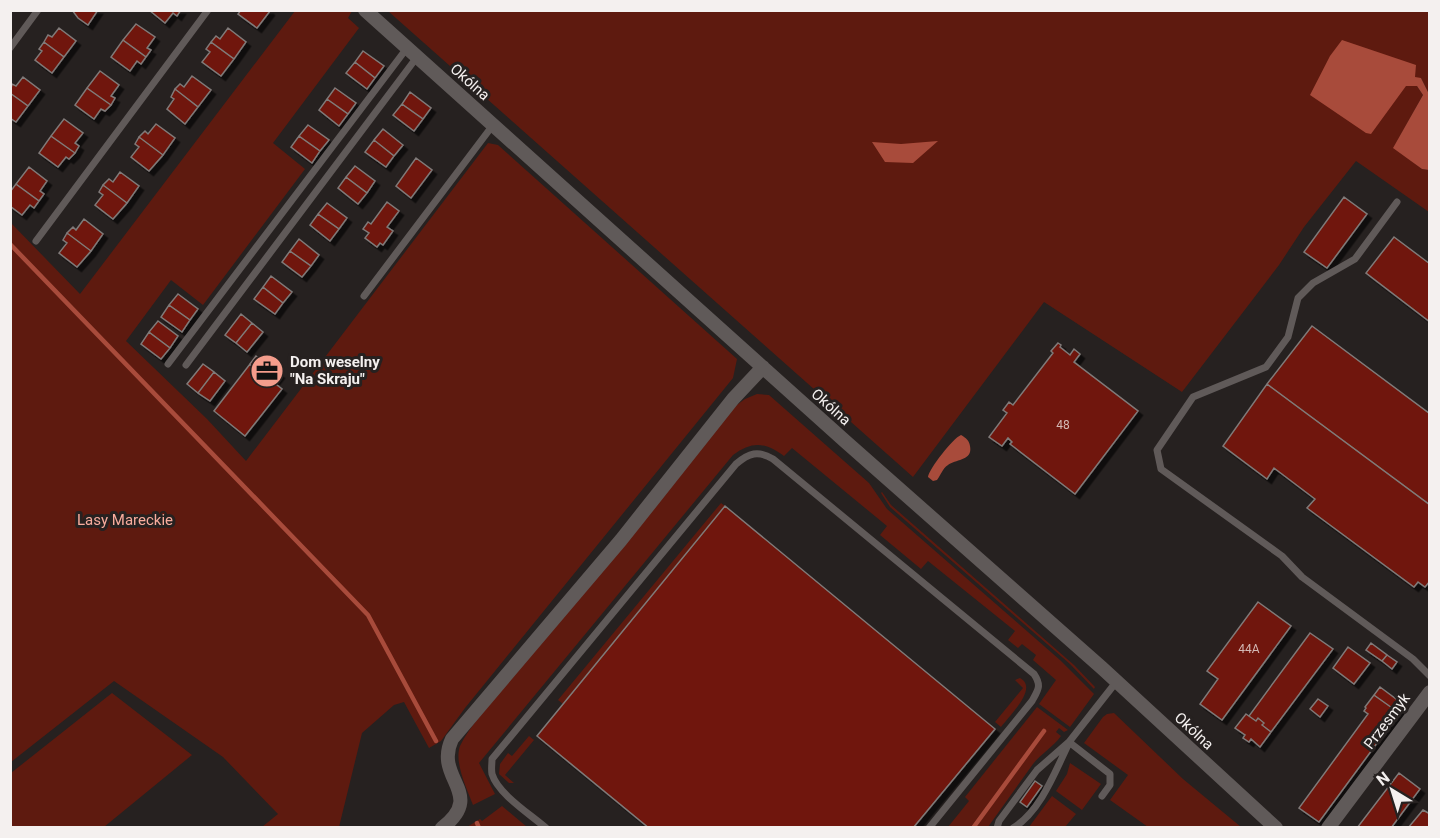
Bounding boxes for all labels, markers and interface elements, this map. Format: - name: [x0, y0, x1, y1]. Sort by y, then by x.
- street label: Okólna: [447, 60, 493, 104]
- office icon: Dom weselny "Na Skraju": [249, 353, 285, 389]
- place label: Dom weselny "Na Skraju": [290, 353, 380, 388]
- street label: Okólna: [808, 385, 854, 429]
- house number: 48: [1056, 418, 1070, 432]
- park label: Lasy Mareckie: [77, 511, 173, 529]
- house number: 44A: [1238, 642, 1260, 656]
- street label: Przesmyk: [1360, 689, 1414, 753]
- street label: Okólna: [1171, 709, 1217, 753]
- north arrow: [1362, 760, 1422, 820]
- text: N: [1373, 768, 1393, 790]

